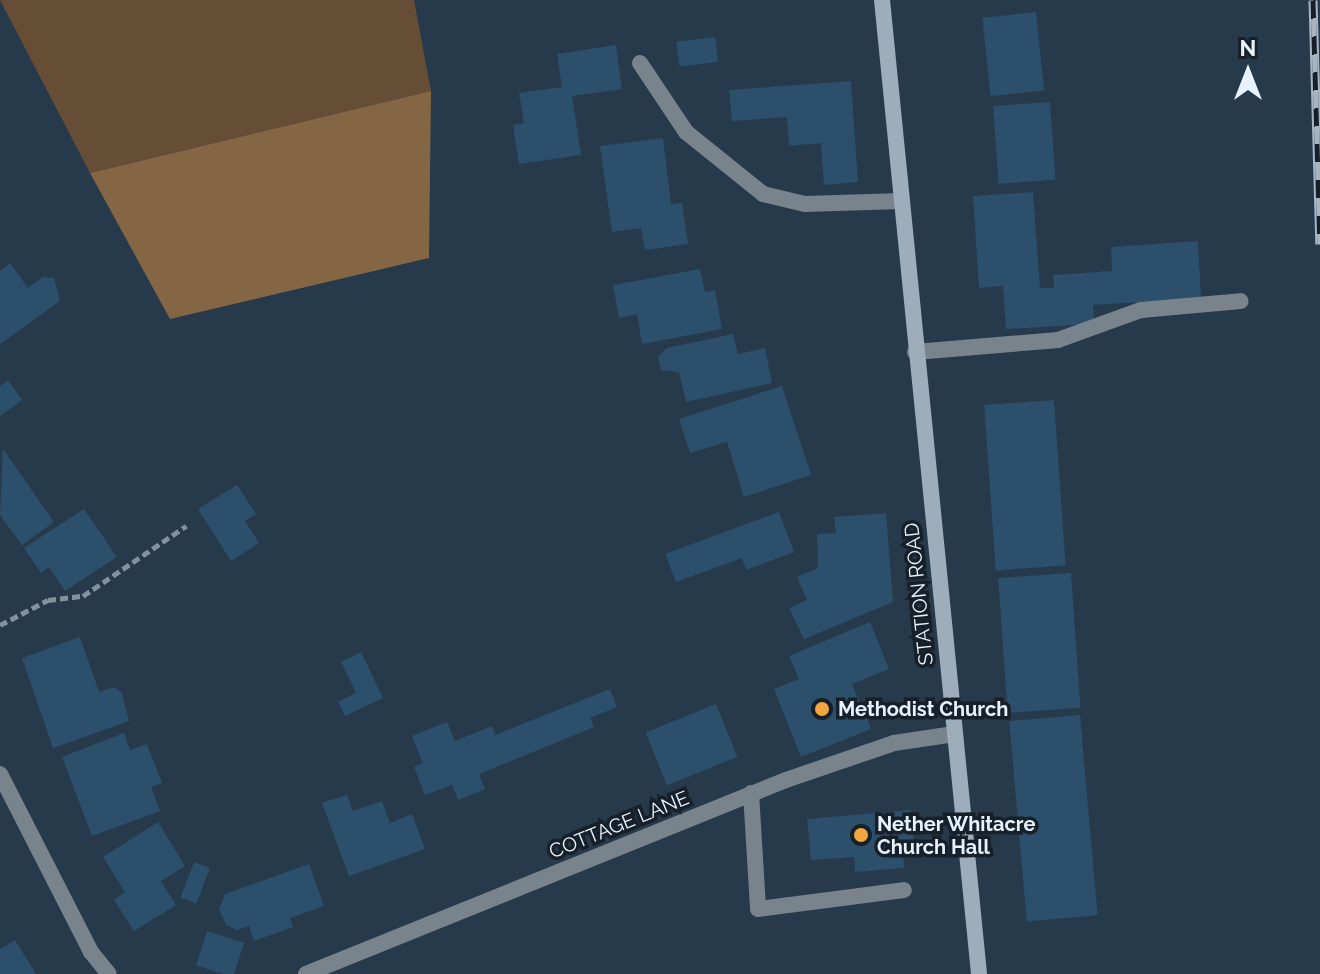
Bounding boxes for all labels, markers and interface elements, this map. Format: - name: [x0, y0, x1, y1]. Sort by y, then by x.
- north arrow: [1208, 32, 1288, 112]
- text: N: [1240, 35, 1256, 61]
- street label: STATION ROAD: [900, 522, 938, 666]
- place label: Methodist Church: [838, 697, 1008, 721]
- marker: Methodist Church: [813, 700, 831, 718]
- street label: COTTAGE LANE: [546, 786, 692, 864]
- place label: Nether Whitacre Church Hall: [877, 812, 1036, 859]
- marker: Nether Whitacre Church Hall: [852, 826, 870, 844]

